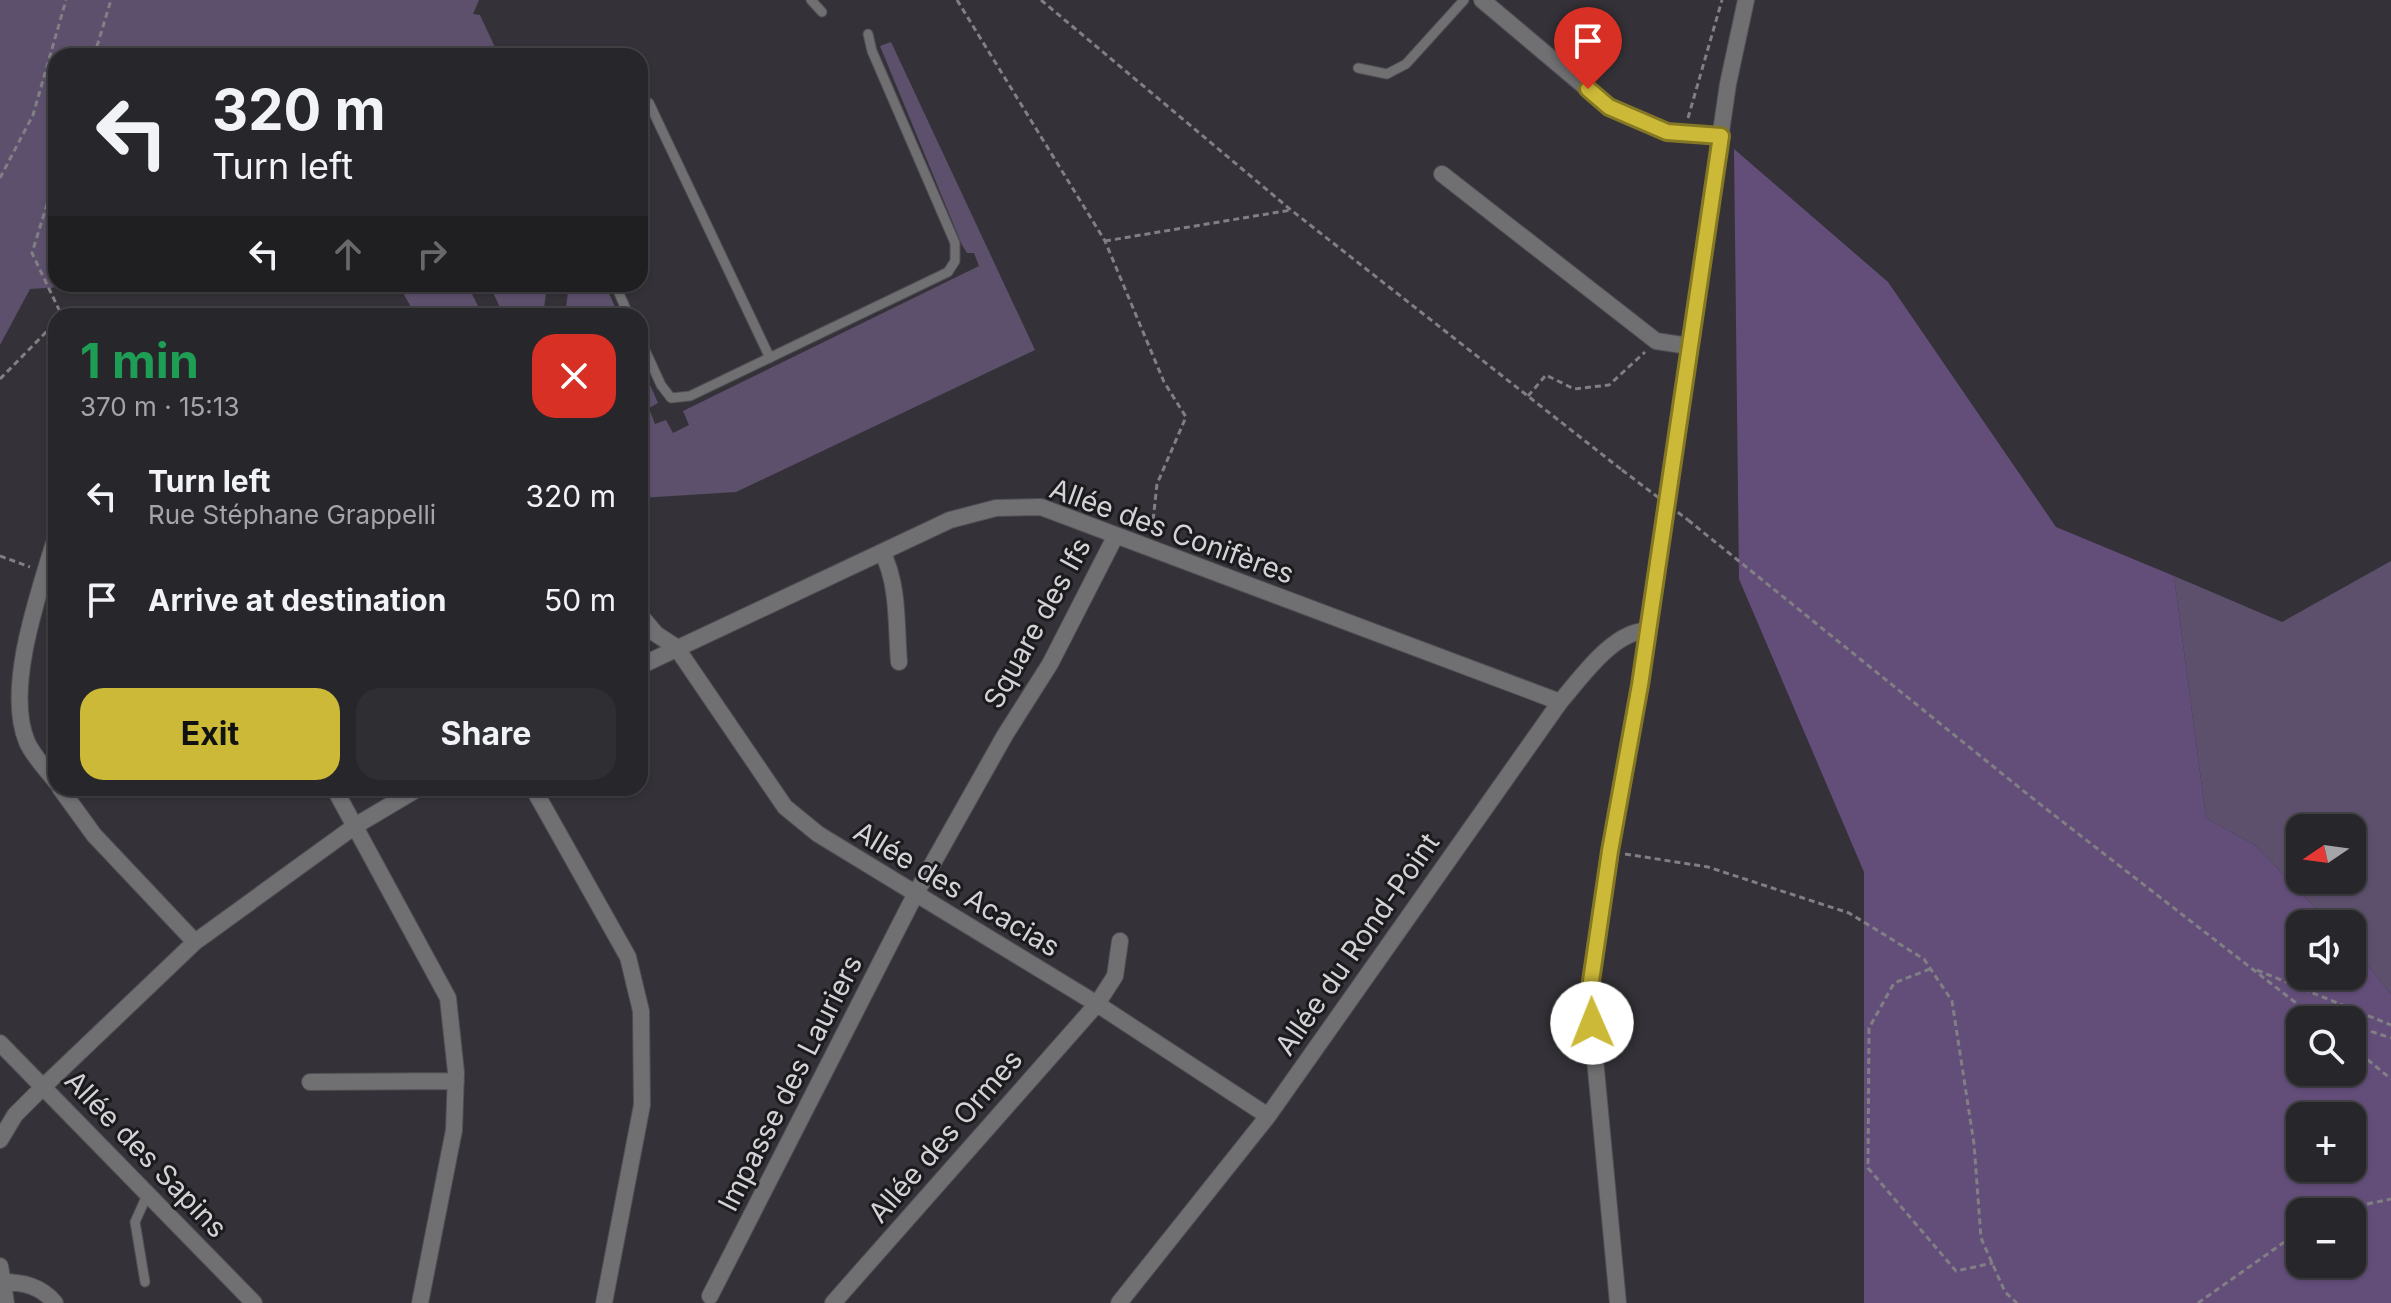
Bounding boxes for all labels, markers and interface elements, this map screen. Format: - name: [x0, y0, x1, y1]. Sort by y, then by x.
- pin: [1554, 7, 1622, 89]
- icon: arrive: [1566, 19, 1610, 63]
- text: 320 m: [212, 76, 386, 144]
- icon: left: [80, 80, 184, 184]
- text: Turn left: [212, 144, 353, 188]
- icon: left: [242, 232, 286, 276]
- icon: ahead: [326, 232, 370, 276]
- icon: right: [410, 232, 454, 276]
- text: 1 min: [80, 331, 199, 390]
- button: close: [532, 334, 616, 418]
- text: 370 m · 15:13: [80, 391, 239, 422]
- text: Turn left: [148, 463, 270, 499]
- street label: Allée des Conifères: [1045, 471, 1299, 591]
- icon: left: [80, 474, 124, 518]
- text: 320 m: [526, 478, 616, 514]
- text: Rue Stéphane Grappelli: [148, 499, 436, 530]
- street label: Square des Ifs: [976, 532, 1098, 714]
- icon: arrive: [80, 578, 124, 622]
- text: Arrive at destination: [148, 582, 446, 618]
- text: 50 m: [544, 582, 616, 618]
- button: Exit: [80, 688, 340, 780]
- button: Share: [356, 688, 616, 780]
- street label: Allée des Acacias: [848, 814, 1066, 964]
- north arrow: [2286, 814, 2366, 894]
- map controls: [2286, 814, 2366, 1278]
- street label: Allée du Rond-Point: [1268, 827, 1446, 1061]
- button: sound: [2286, 910, 2366, 990]
- street label: Impasse des Lauriers: [711, 949, 869, 1217]
- position arrow: [1550, 981, 1634, 1065]
- button: search: [2286, 1006, 2366, 1086]
- street label: Allée des Ormes: [861, 1043, 1029, 1229]
- street label: Allée des Sapins: [58, 1064, 234, 1244]
- button: +: [2286, 1102, 2366, 1182]
- button: −: [2286, 1198, 2366, 1278]

